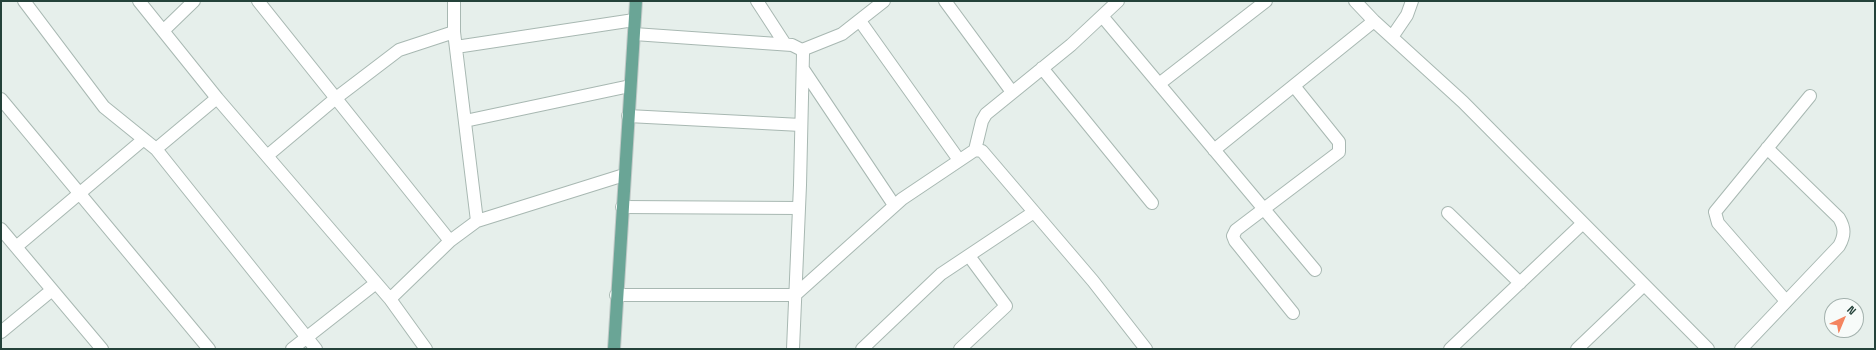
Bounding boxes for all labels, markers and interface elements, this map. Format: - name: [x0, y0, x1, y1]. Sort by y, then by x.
- north arrow: [1824, 298, 1864, 338]
- text: N: [1844, 302, 1859, 318]

